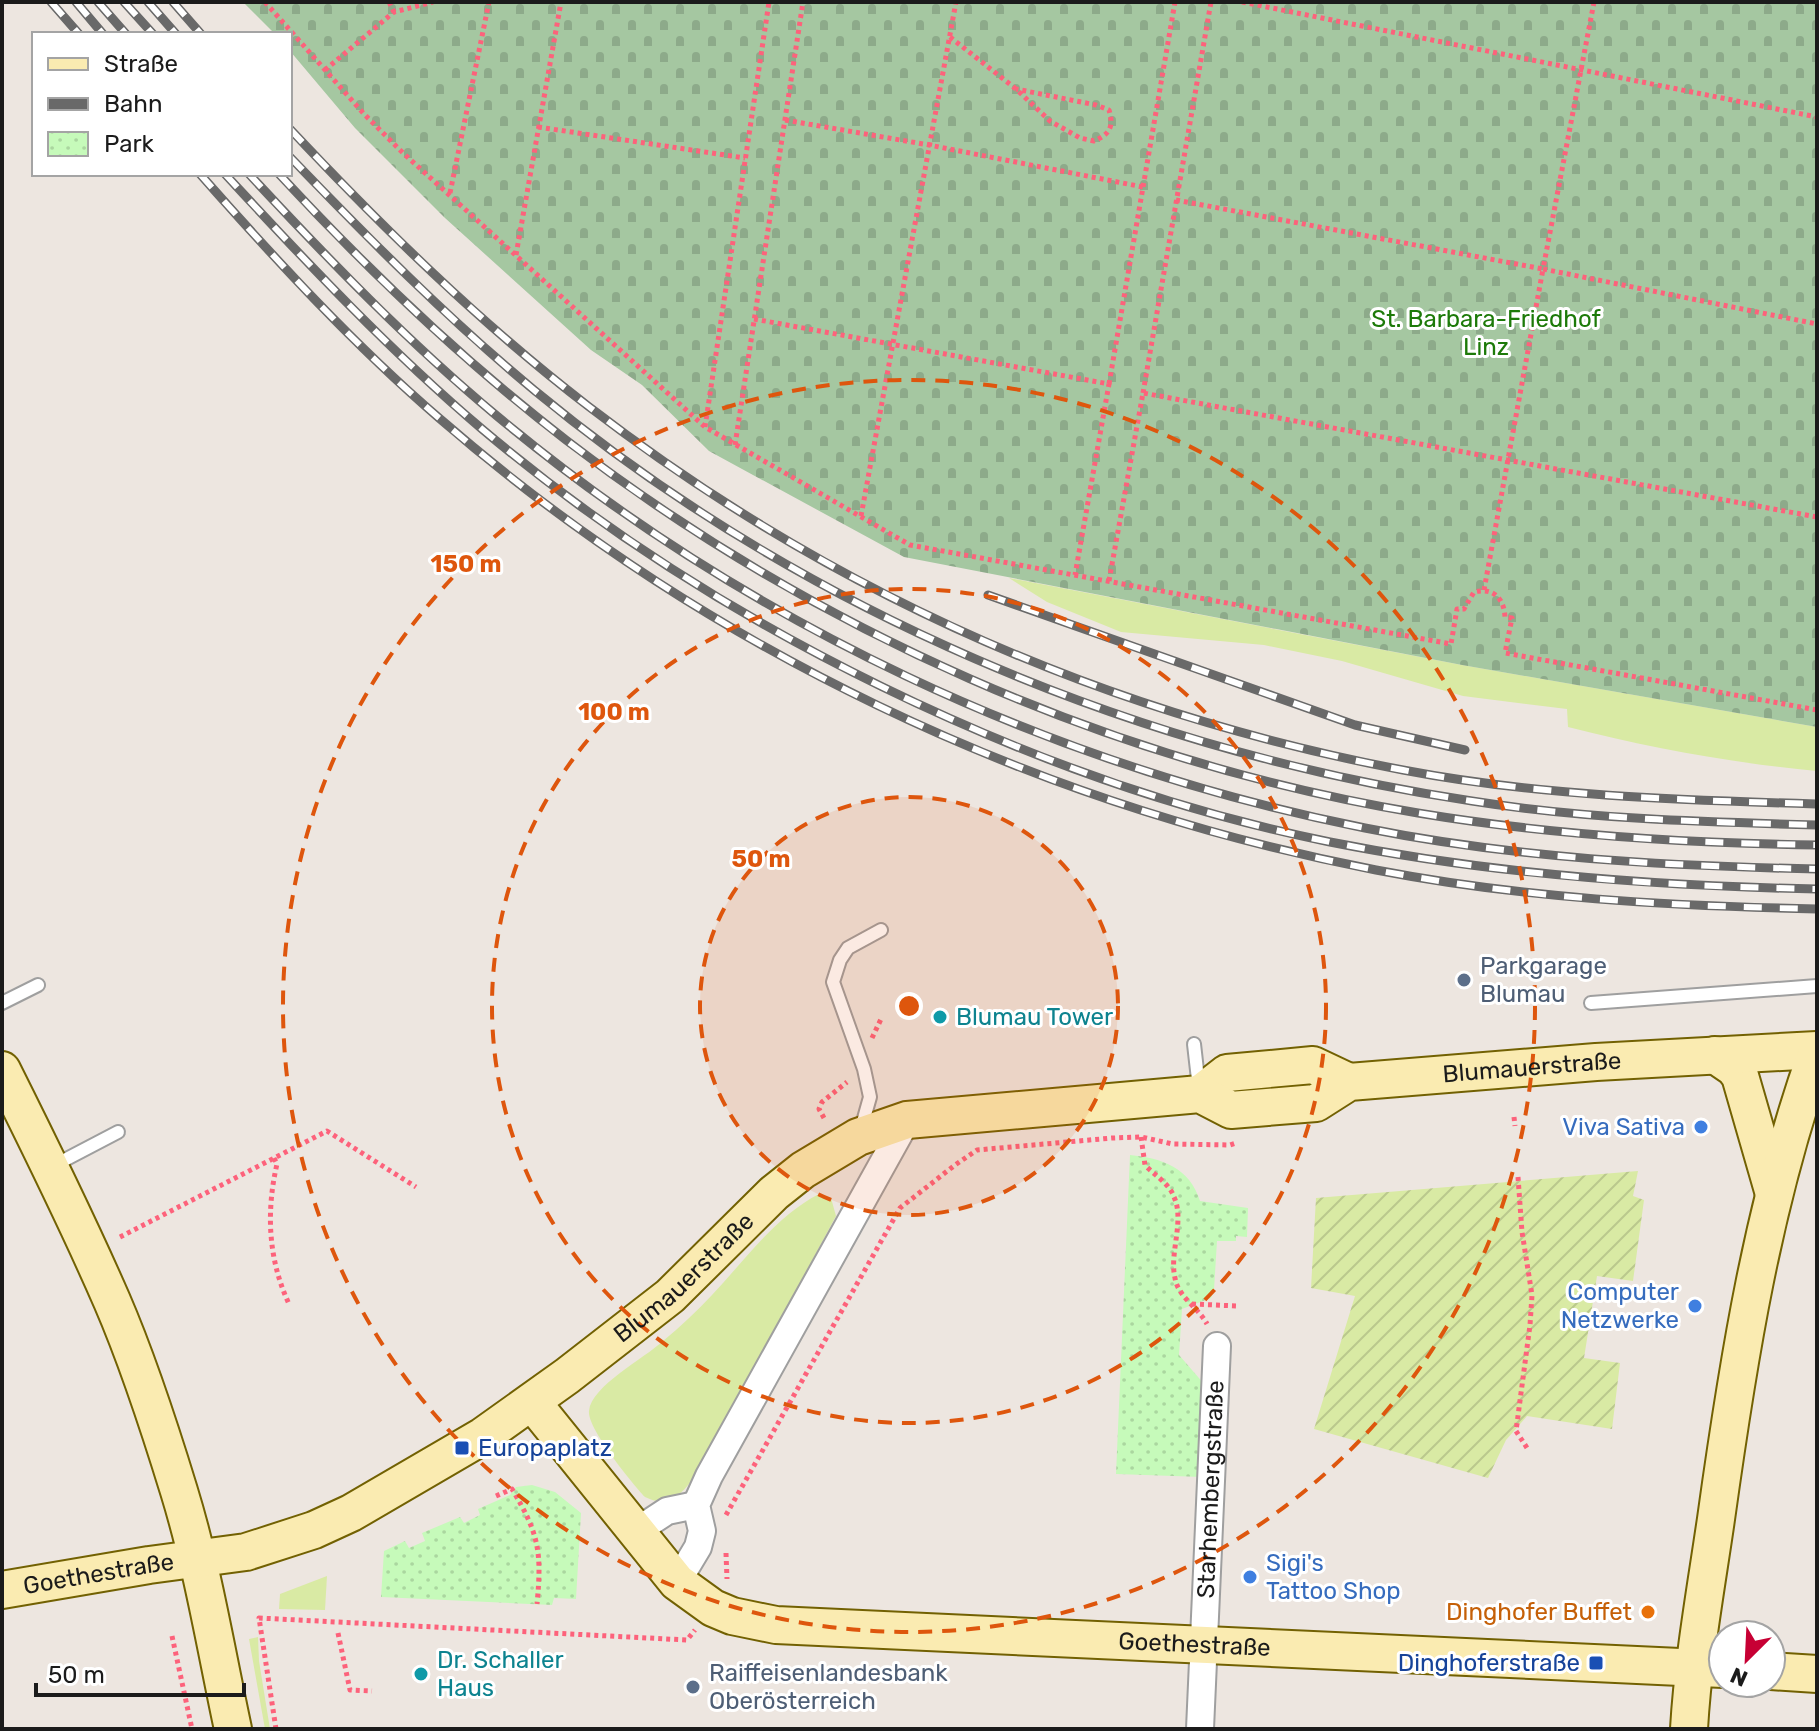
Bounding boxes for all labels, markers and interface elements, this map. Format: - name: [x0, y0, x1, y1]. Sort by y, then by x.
- legend: [32, 32, 292, 176]
- text: Straße: [104, 50, 178, 78]
- text: Bahn: [104, 90, 162, 118]
- text: Park: [104, 130, 155, 158]
- park label: St. Barbara-Friedhof Linz: [1371, 305, 1602, 361]
- text: 150 m: [431, 550, 501, 578]
- text: 100 m: [578, 698, 650, 726]
- text: 50 m: [732, 845, 790, 873]
- place label: Parkgarage Blumau: [1480, 952, 1607, 1008]
- marker: Parkgarage Blumau: [1455, 971, 1473, 989]
- centre of rings: [895, 992, 923, 1020]
- place label: Blumau Tower: [956, 1003, 1113, 1031]
- marker: Blumau Tower: [931, 1008, 949, 1026]
- street label: Blumauerstraße: [1441, 1047, 1622, 1088]
- place label: Viva Sativa: [1562, 1113, 1685, 1141]
- marker: Viva Sativa: [1692, 1118, 1710, 1136]
- street label: Blumauerstraße: [608, 1207, 759, 1348]
- place label: Computer Netzwerke: [1561, 1278, 1679, 1334]
- marker: Computer Netzwerke: [1686, 1297, 1704, 1315]
- street label: Starhembergstraße: [1192, 1379, 1229, 1599]
- place label: Europaplatz: [478, 1434, 612, 1462]
- marker: Europaplatz: [453, 1439, 471, 1457]
- street label: Goethestraße: [21, 1548, 176, 1600]
- place label: Sigi's Tattoo Shop: [1266, 1549, 1401, 1605]
- marker: Sigi's Tattoo Shop: [1241, 1568, 1259, 1586]
- place label: Dinghofer Buffet: [1446, 1598, 1632, 1626]
- marker: Dinghofer Buffet: [1639, 1603, 1657, 1621]
- north arrow: [1707, 1619, 1787, 1699]
- street label: Goethestraße: [1118, 1627, 1271, 1662]
- place label: Dr. Schaller Haus: [437, 1646, 564, 1702]
- scale bar: [36, 1647, 244, 1697]
- place label: Dinghoferstraße: [1398, 1649, 1580, 1677]
- marker: Dinghoferstraße: [1587, 1654, 1605, 1672]
- place label: Raiffeisenlandesbank Oberösterreich: [709, 1659, 948, 1715]
- text: 50 m: [48, 1661, 105, 1689]
- text: N: [1726, 1661, 1752, 1692]
- marker: Dr. Schaller Haus: [412, 1665, 430, 1683]
- marker: Raiffeisenlandesbank Oberösterreich: [684, 1678, 702, 1696]

